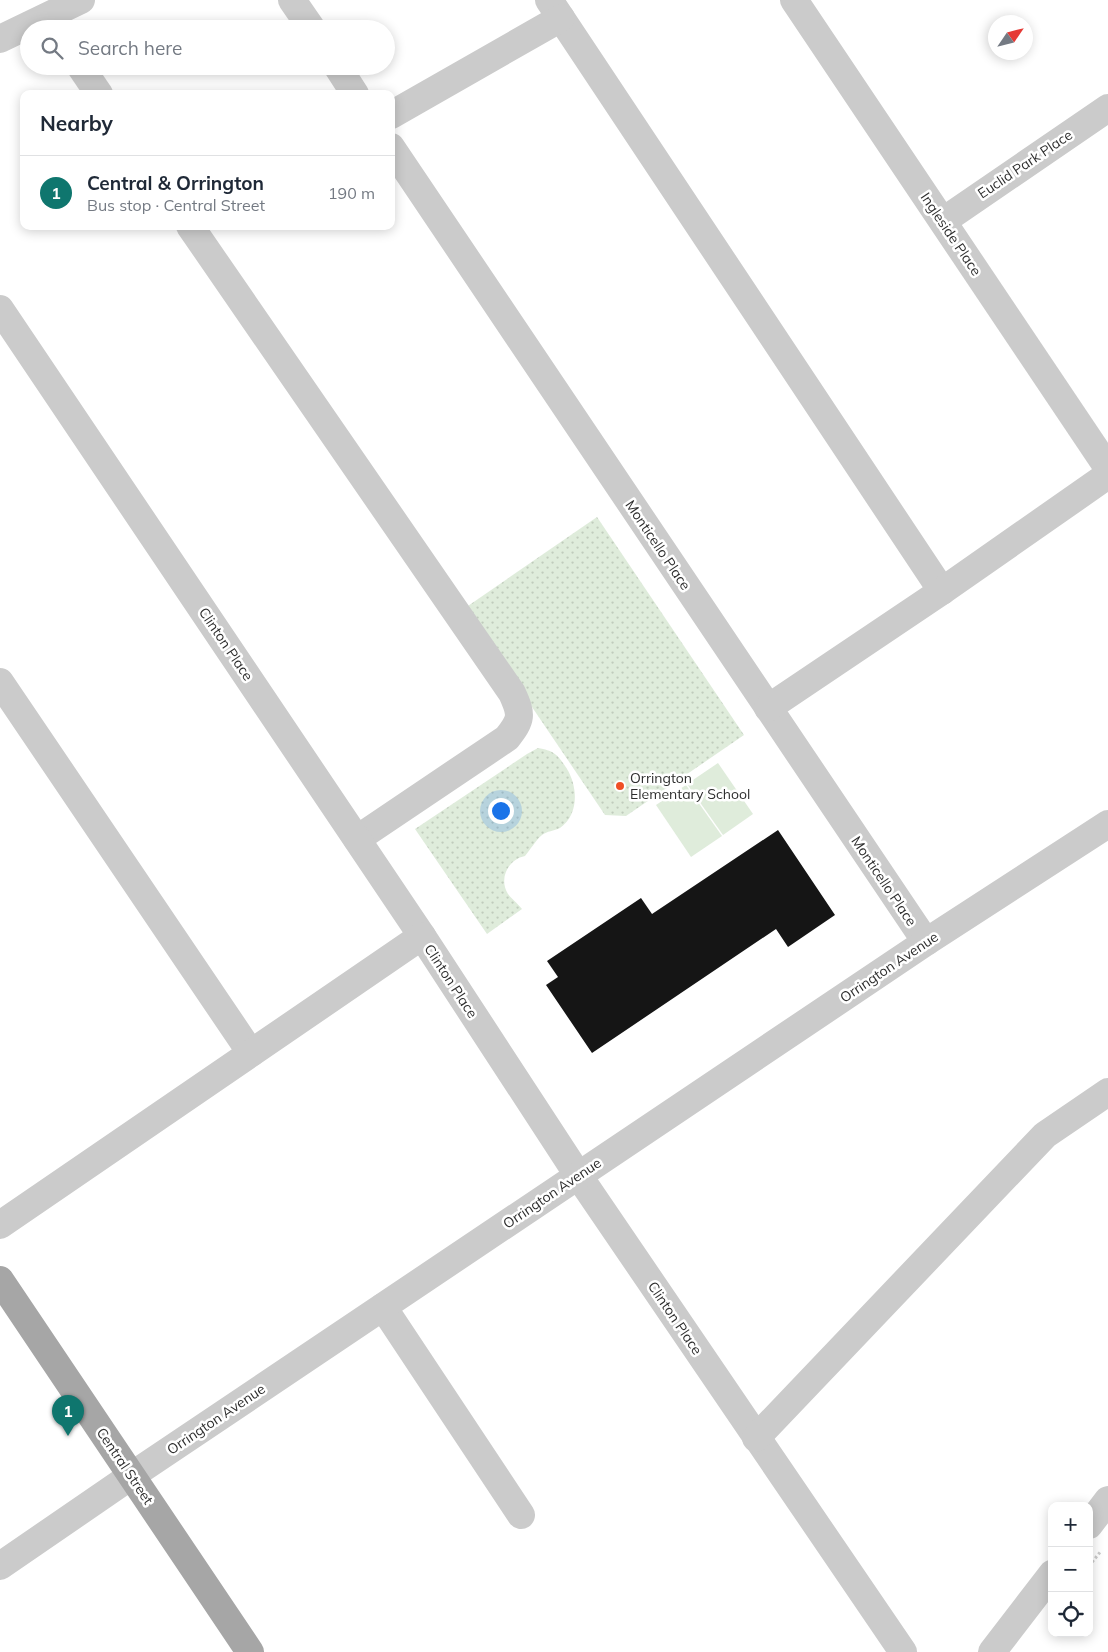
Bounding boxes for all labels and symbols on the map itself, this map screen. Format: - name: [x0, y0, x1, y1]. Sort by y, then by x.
- north arrow: [988, 15, 1033, 60]
- street label: Euclid Park Place: [974, 126, 1076, 202]
- street label: Ingleside Place: [917, 189, 985, 279]
- street label: Monticello Place: [621, 497, 695, 593]
- street label: Clinton Place: [195, 604, 257, 684]
- place label: Orrington Elementary School: [630, 769, 750, 803]
- marker: Orrington Elementary School: [614, 780, 626, 792]
- your location: [488, 798, 514, 824]
- street label: Monticello Place: [847, 833, 921, 929]
- street label: Orrington Avenue: [837, 928, 941, 1006]
- street label: Clinton Place: [420, 941, 482, 1021]
- street label: Orrington Avenue: [500, 1154, 604, 1232]
- street label: Clinton Place: [644, 1278, 706, 1358]
- street label: Orrington Avenue: [164, 1380, 268, 1458]
- pin: 1: [52, 1395, 84, 1436]
- street label: Central Street: [93, 1424, 157, 1508]

